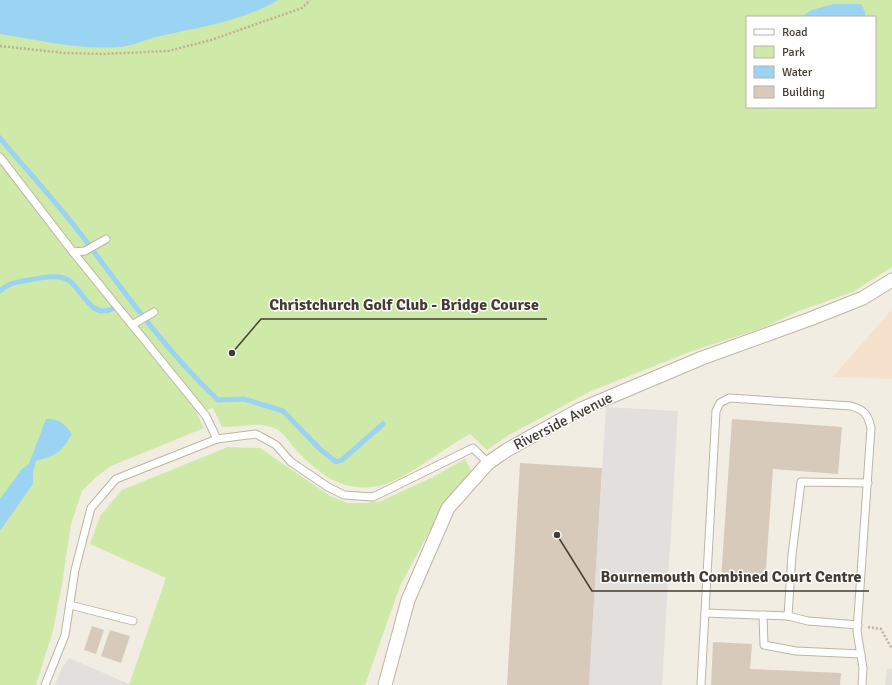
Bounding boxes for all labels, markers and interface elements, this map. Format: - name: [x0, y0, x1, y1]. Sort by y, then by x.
- legend: [746, 16, 876, 108]
- text: Road: [782, 25, 808, 40]
- text: Park: [782, 45, 805, 60]
- text: Water: [782, 65, 813, 80]
- text: Building: [782, 85, 825, 100]
- callout: Christchurch Golf Club - Bridge Course: [261, 291, 547, 319]
- text: Christchurch Golf Club - Bridge Course: [269, 295, 539, 315]
- street label: Riverside Avenue: [510, 388, 616, 454]
- callout: Bournemouth Combined Court Centre: [592, 563, 869, 591]
- text: Bournemouth Combined Court Centre: [600, 567, 862, 587]

